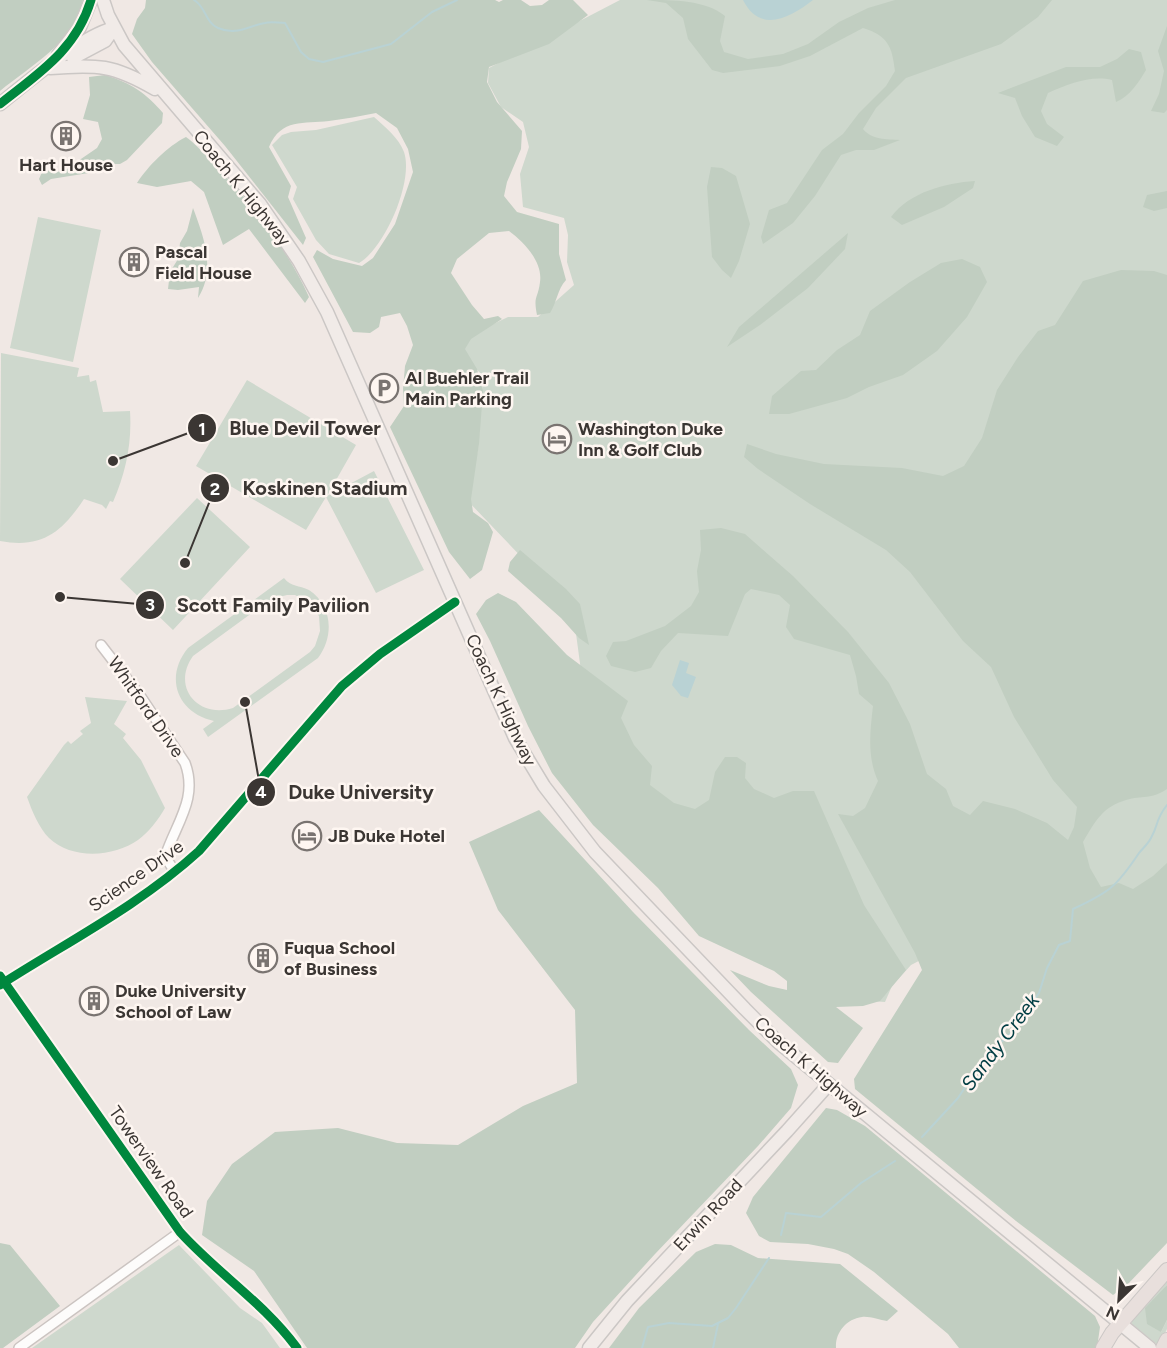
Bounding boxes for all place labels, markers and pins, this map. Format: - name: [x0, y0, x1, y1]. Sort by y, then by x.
- building icon: Hart House: [50, 120, 82, 152]
- place label: Hart House: [19, 154, 113, 176]
- place label: Pascal Field House: [155, 241, 252, 284]
- building icon: Pascal Field House: [118, 246, 150, 278]
- place label: Al Buehler Trail Main Parking: [405, 367, 529, 410]
- parking icon: Al Buehler Trail Main Parking: [368, 372, 400, 404]
- callout: Blue Devil Tower: [187, 409, 392, 447]
- place label: Washington Duke Inn & Golf Club: [578, 418, 723, 461]
- hotel icon: Washington Duke Inn & Golf Club: [541, 423, 573, 455]
- callout: Koskinen Stadium: [200, 469, 419, 507]
- callout: Scott Family Pavilion: [135, 586, 381, 624]
- callout: Duke University: [246, 773, 446, 811]
- hotel icon: JB Duke Hotel: [291, 820, 323, 852]
- place label: JB Duke Hotel: [328, 825, 445, 847]
- place label: Fuqua School of Business: [284, 937, 395, 980]
- building icon: Fuqua School of Business: [247, 942, 279, 974]
- place label: Duke University School of Law: [115, 980, 247, 1023]
- building icon: Duke University School of Law: [78, 985, 110, 1017]

